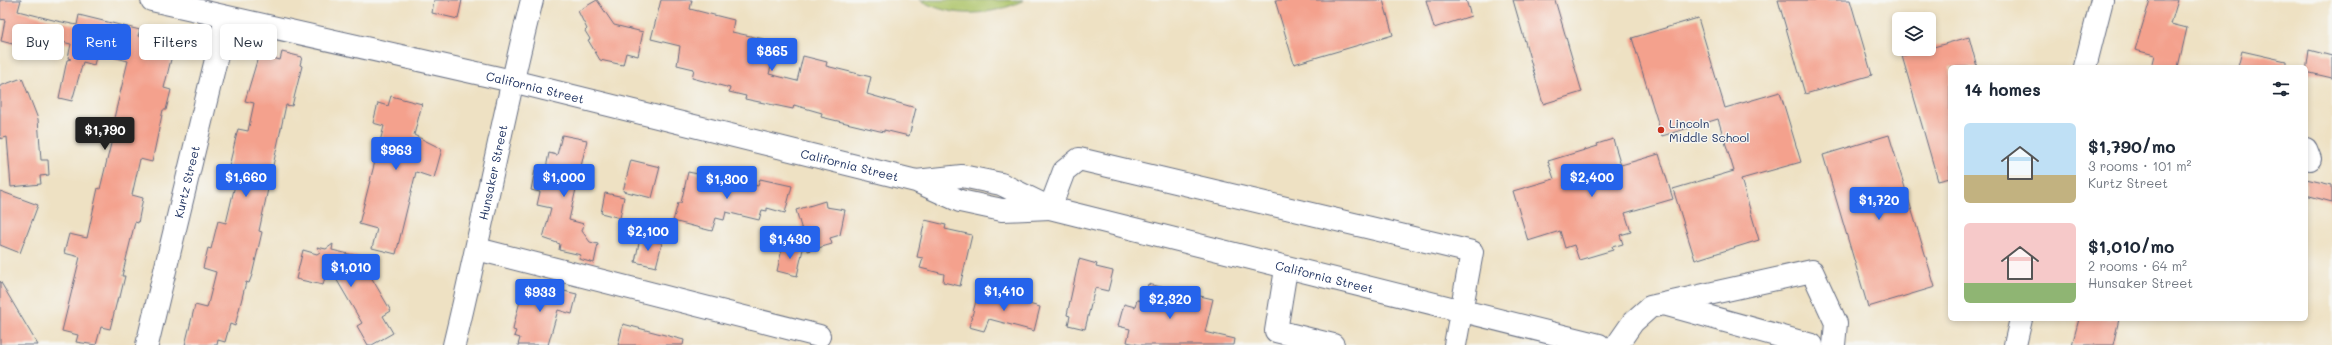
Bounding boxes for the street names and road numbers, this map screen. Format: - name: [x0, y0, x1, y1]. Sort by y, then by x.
- street label: California Street: [485, 67, 586, 107]
- street label: Hunsaker Street: [475, 123, 511, 221]
- street label: Kurtz Street: [170, 144, 203, 220]
- street label: California Street: [799, 145, 901, 184]
- street label: California Street: [1274, 257, 1375, 296]

